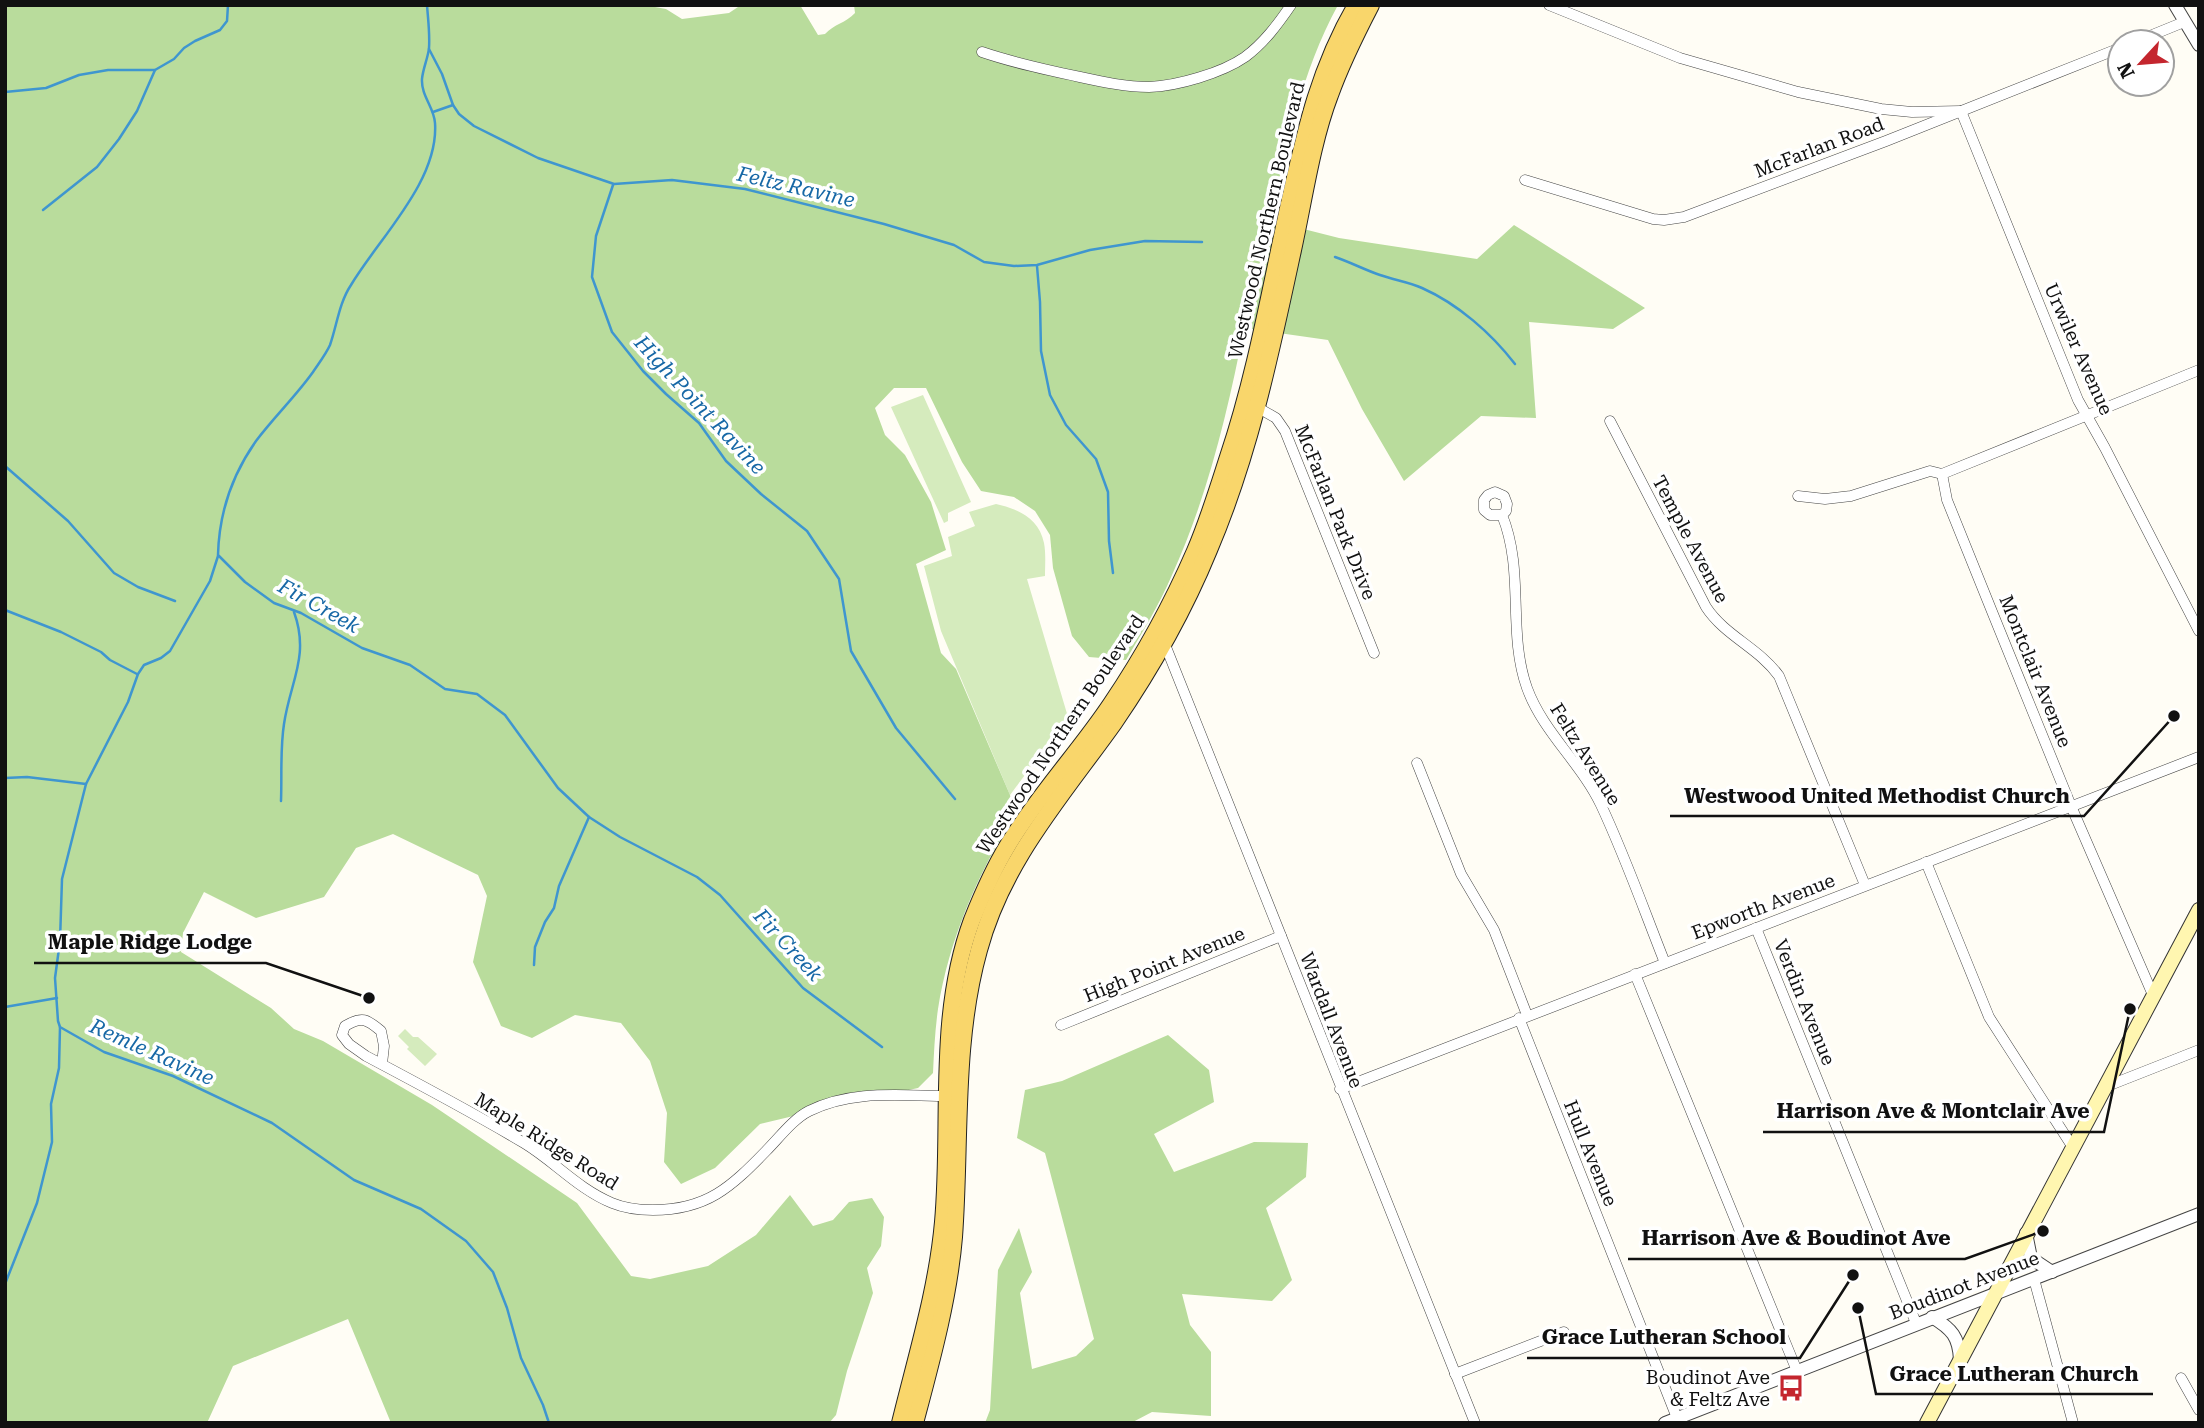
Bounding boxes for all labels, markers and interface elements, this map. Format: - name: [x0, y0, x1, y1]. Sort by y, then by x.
- north arrow: [2106, 28, 2176, 98]
- text: N: [2112, 58, 2140, 82]
- street label: Westwood Northern Boulevard: [1223, 79, 1310, 361]
- street label: McFarlan Road: [1751, 112, 1887, 183]
- water label: Feltz Ravine: [734, 162, 857, 212]
- street label: Urwiler Avenue: [2039, 280, 2118, 419]
- water label: High Point Ravine: [629, 330, 770, 479]
- street label: McFarlan Park Drive: [1290, 421, 1381, 603]
- street label: Temple Avenue: [1647, 472, 1734, 607]
- water label: Fir Creek: [273, 573, 364, 638]
- street label: Montclair Avenue: [1994, 592, 2077, 751]
- street label: Westwood Northern Boulevard: [972, 610, 1149, 858]
- street label: Feltz Avenue: [1545, 699, 1626, 809]
- callout: Westwood United Methodist Church: [1670, 774, 2084, 816]
- text: Westwood United Methodist Church: [1684, 784, 2070, 808]
- street label: Epworth Avenue: [1688, 869, 1838, 944]
- water label: Fir Creek: [748, 903, 828, 986]
- callout: Maple Ridge Lodge: [34, 921, 266, 963]
- street label: High Point Avenue: [1080, 922, 1248, 1007]
- text: Maple Ridge Lodge: [48, 930, 252, 954]
- street label: Verdin Avenue: [1769, 936, 1840, 1068]
- street label: Wardall Avenue: [1295, 949, 1368, 1091]
- water label: Remle Ravine: [85, 1014, 218, 1090]
- street label: Maple Ridge Road: [470, 1088, 623, 1195]
- callout: Harrison Ave & Montclair Ave: [1763, 1090, 2104, 1132]
- street label: Hull Avenue: [1559, 1097, 1622, 1210]
- text: Harrison Ave & Montclair Ave: [1776, 1099, 2090, 1123]
- callout: Harrison Ave & Boudinot Ave: [1628, 1217, 1965, 1259]
- text: Harrison Ave & Boudinot Ave: [1641, 1226, 1951, 1250]
- street label: Boudinot Avenue: [1886, 1246, 2042, 1325]
- callout: Grace Lutheran School: [1527, 1316, 1800, 1358]
- text: Grace Lutheran School: [1542, 1325, 1786, 1349]
- callout: Grace Lutheran Church: [1876, 1352, 2153, 1394]
- text: Grace Lutheran Church: [1890, 1362, 2138, 1386]
- place label: Boudinot Ave & Feltz Ave: [1646, 1366, 1770, 1411]
- bus stop icon: Boudinot Ave & Feltz Ave: [1776, 1373, 1806, 1403]

